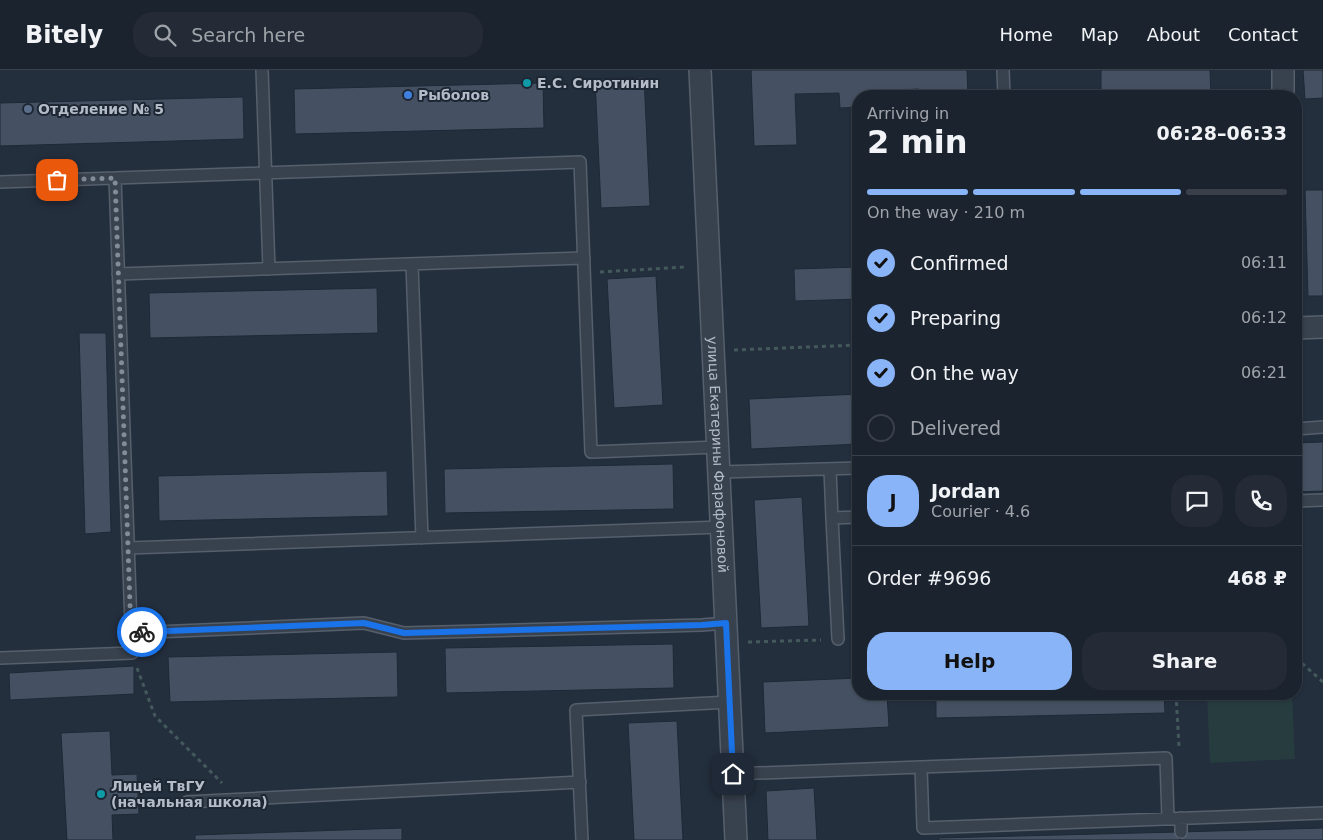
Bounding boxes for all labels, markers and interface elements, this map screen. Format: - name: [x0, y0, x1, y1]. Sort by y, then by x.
- search box: [133, 12, 483, 57]
- text: Bitely: [25, 21, 103, 49]
- icon: search: [151, 21, 179, 49]
- text: Search here: [191, 24, 305, 46]
- text: Home: [1000, 24, 1053, 45]
- text: Map: [1081, 24, 1119, 45]
- text: About: [1147, 24, 1200, 45]
- text: Contact: [1228, 24, 1298, 45]
- place label: Е.С. Сиротинин: [537, 75, 659, 91]
- marker: Е.С. Сиротинин: [521, 77, 533, 89]
- place label: Рыболов: [418, 87, 489, 103]
- marker: Рыболов: [402, 89, 414, 101]
- place label: Отделение № 5: [38, 101, 164, 117]
- marker: Отделение № 5: [22, 103, 34, 115]
- text: Arriving in: [867, 104, 949, 123]
- text: 06:28–06:33: [1157, 122, 1287, 144]
- text: 2 min: [867, 123, 968, 161]
- pin: [36, 159, 78, 201]
- icon: bag: [43, 166, 71, 194]
- text: On the way · 210 m: [867, 203, 1025, 222]
- icon: check: [867, 249, 895, 277]
- text: Confirmed: [910, 252, 1009, 274]
- text: 06:11: [1241, 253, 1287, 272]
- icon: check: [867, 304, 895, 332]
- text: Preparing: [910, 307, 1001, 329]
- text: 06:12: [1241, 308, 1287, 327]
- street label: улица Екатерины Фарафоновой: [704, 336, 731, 573]
- icon: check: [867, 359, 895, 387]
- text: On the way: [910, 362, 1019, 384]
- text: 06:21: [1241, 363, 1287, 382]
- text: Delivered: [910, 417, 1001, 439]
- button: chat: [1171, 475, 1223, 527]
- button: phone: [1235, 475, 1287, 527]
- text: Jordan: [931, 480, 1000, 502]
- text: J: [889, 490, 897, 512]
- text: Courier · 4.6: [931, 502, 1030, 521]
- text: Order #9696: [867, 567, 991, 589]
- text: 468 ₽: [1228, 567, 1287, 589]
- courier: [117, 607, 167, 657]
- icon: bike: [128, 618, 156, 646]
- button: Help: [867, 632, 1072, 690]
- button: Share: [1082, 632, 1287, 690]
- pin: [712, 753, 754, 795]
- icon: home: [719, 760, 747, 788]
- place label: Лицей ТвГУ (начальная школа): [111, 778, 268, 810]
- marker: Лицей ТвГУ (начальная школа): [95, 788, 107, 800]

